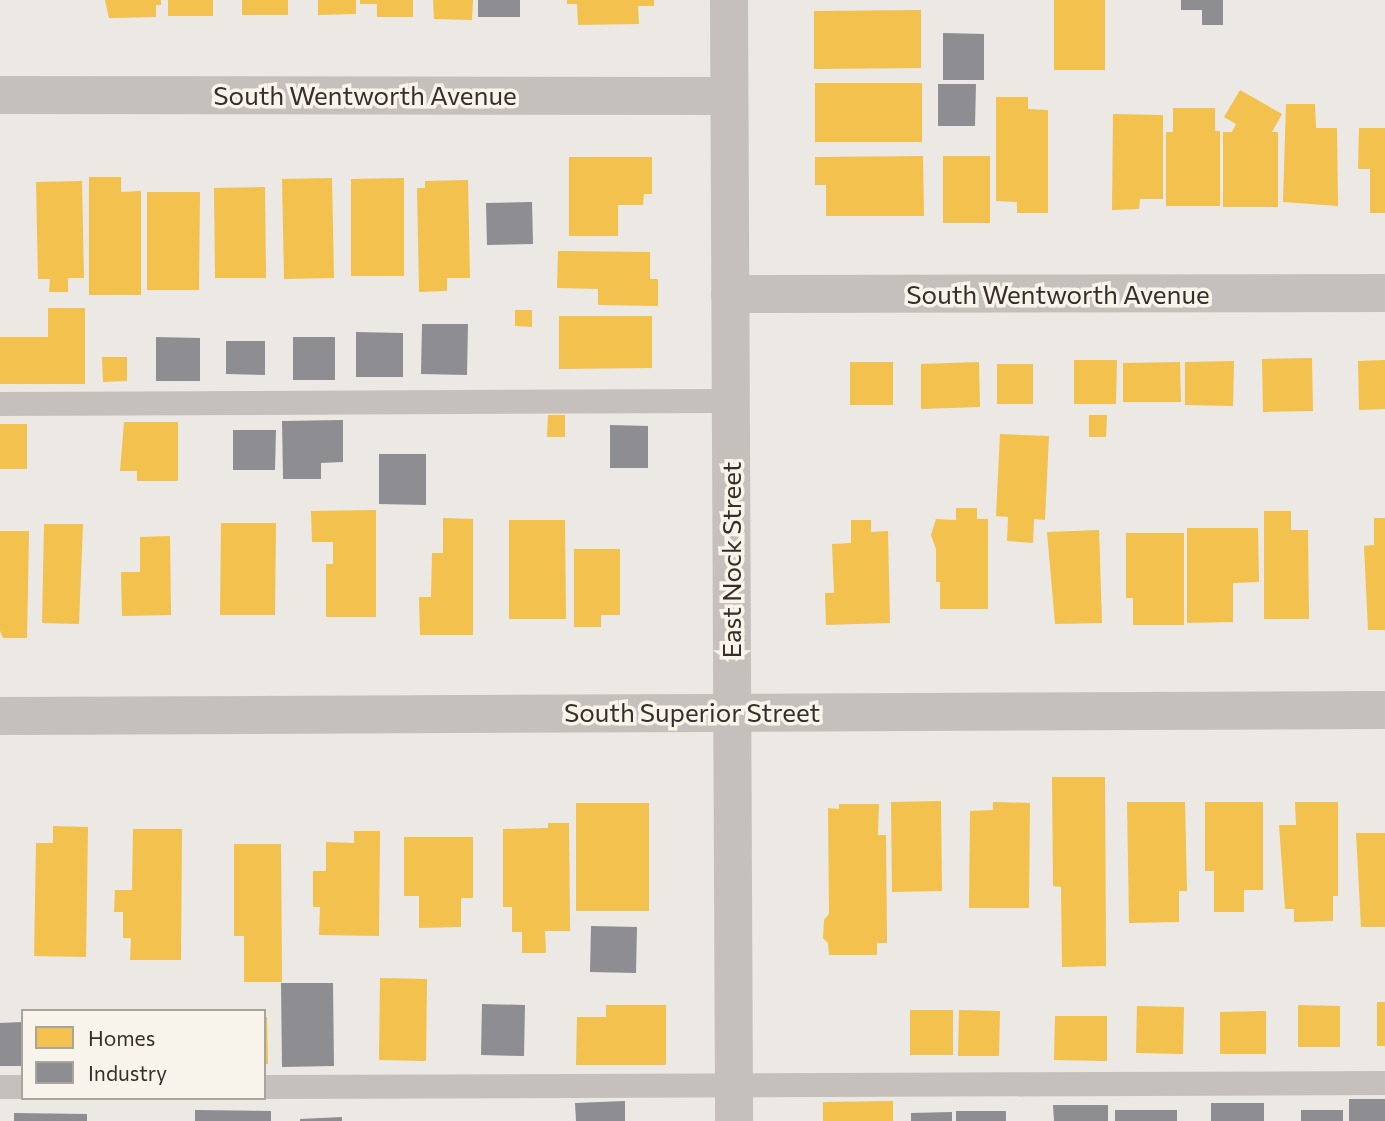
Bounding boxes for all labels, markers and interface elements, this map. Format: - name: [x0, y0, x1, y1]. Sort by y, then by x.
- street label: South Wentworth Avenue: [213, 79, 517, 111]
- street label: South Wentworth Avenue: [906, 278, 1210, 310]
- street label: East Nock Street: [715, 462, 747, 658]
- street label: South Superior Street: [564, 696, 820, 728]
- legend: [21, 1009, 266, 1100]
- text: Homes: [88, 1025, 155, 1050]
- text: Industry: [88, 1060, 167, 1085]

